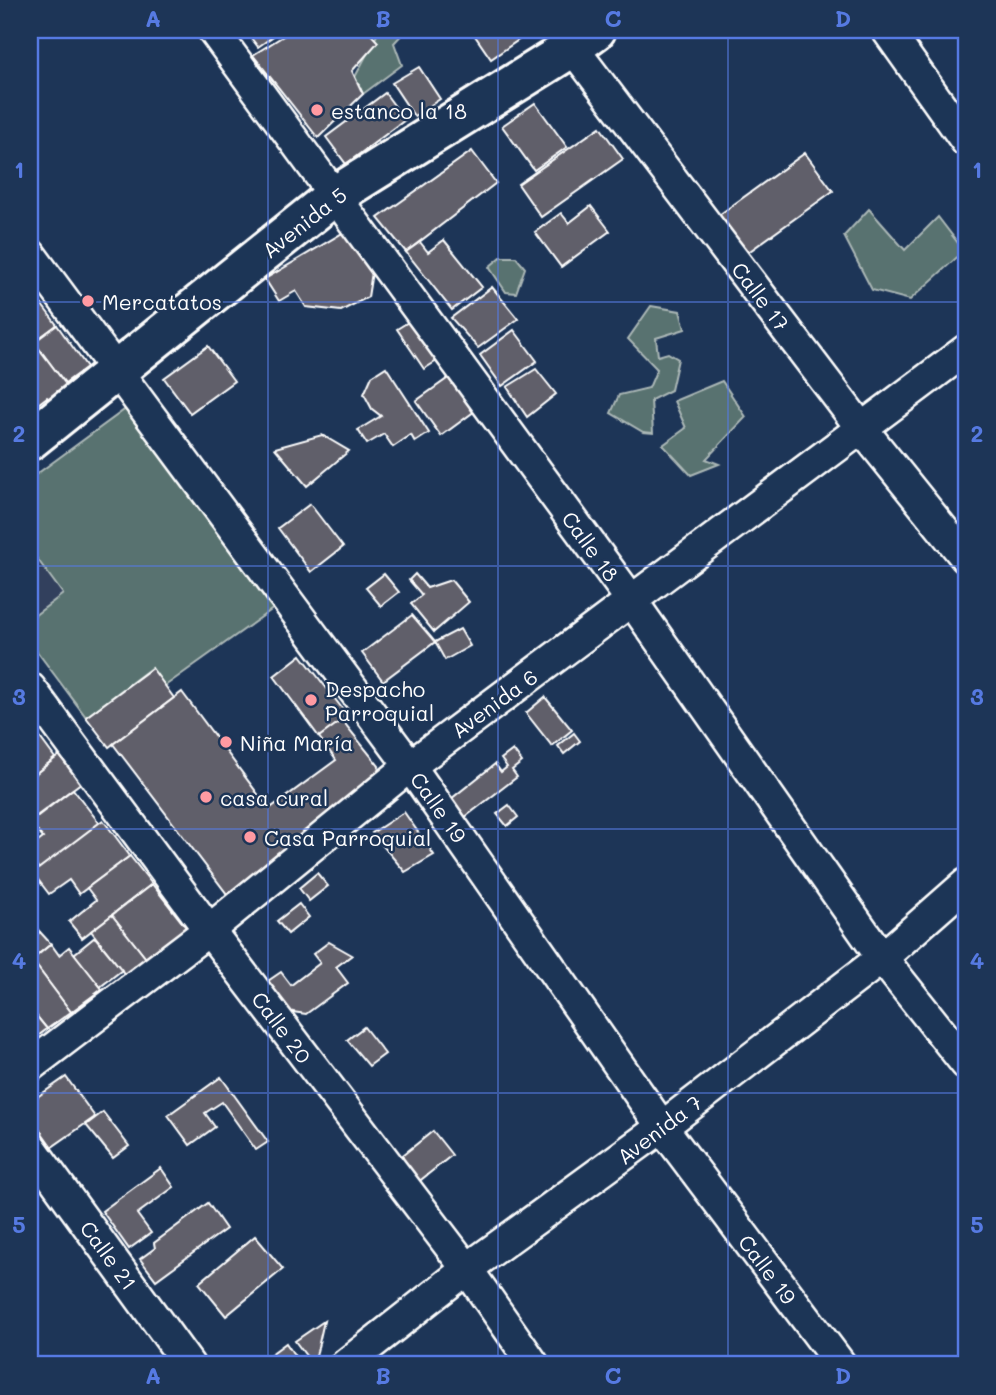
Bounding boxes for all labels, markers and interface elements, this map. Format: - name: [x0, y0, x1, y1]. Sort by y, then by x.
- text: A: [145, 3, 161, 33]
- text: B: [375, 3, 391, 33]
- text: C: [604, 3, 622, 33]
- text: D: [835, 3, 851, 33]
- place label: estanco la 18: [331, 97, 467, 124]
- marker: estanco la 18: [309, 102, 325, 118]
- text: 1: [14, 154, 24, 184]
- text: 1: [972, 154, 982, 184]
- street label: Avenida 5: [256, 181, 352, 263]
- street label: Calle 17: [726, 256, 796, 336]
- place label: Mercatatos: [102, 288, 222, 315]
- marker: Mercatatos: [80, 293, 96, 309]
- text: 2: [13, 418, 25, 448]
- text: 2: [971, 418, 983, 448]
- street label: Calle 18: [556, 506, 626, 586]
- street label: Avenida 6: [445, 663, 543, 743]
- place label: Despacho Parroquial: [325, 675, 434, 726]
- text: 3: [12, 681, 26, 711]
- text: 3: [970, 681, 984, 711]
- marker: Despacho Parroquial: [303, 692, 319, 708]
- place label: Niña María: [240, 729, 353, 756]
- marker: Niña María: [218, 734, 234, 750]
- street label: Calle 19: [405, 766, 473, 848]
- place label: casa cural: [220, 784, 328, 811]
- marker: casa cural: [198, 789, 214, 805]
- place label: Casa Parroquial: [264, 824, 431, 851]
- marker: Casa Parroquial: [242, 829, 258, 845]
- text: 4: [12, 945, 26, 975]
- text: 4: [970, 945, 984, 975]
- street label: Calle 20: [246, 986, 318, 1068]
- street label: Avenida 7: [611, 1088, 707, 1170]
- text: 5: [12, 1209, 26, 1239]
- text: 5: [970, 1209, 984, 1239]
- street label: Calle 21: [75, 1215, 143, 1295]
- street label: Calle 19: [733, 1229, 803, 1309]
- text: A: [145, 1360, 161, 1390]
- text: B: [375, 1360, 391, 1390]
- text: C: [604, 1360, 622, 1390]
- text: D: [835, 1360, 851, 1390]

